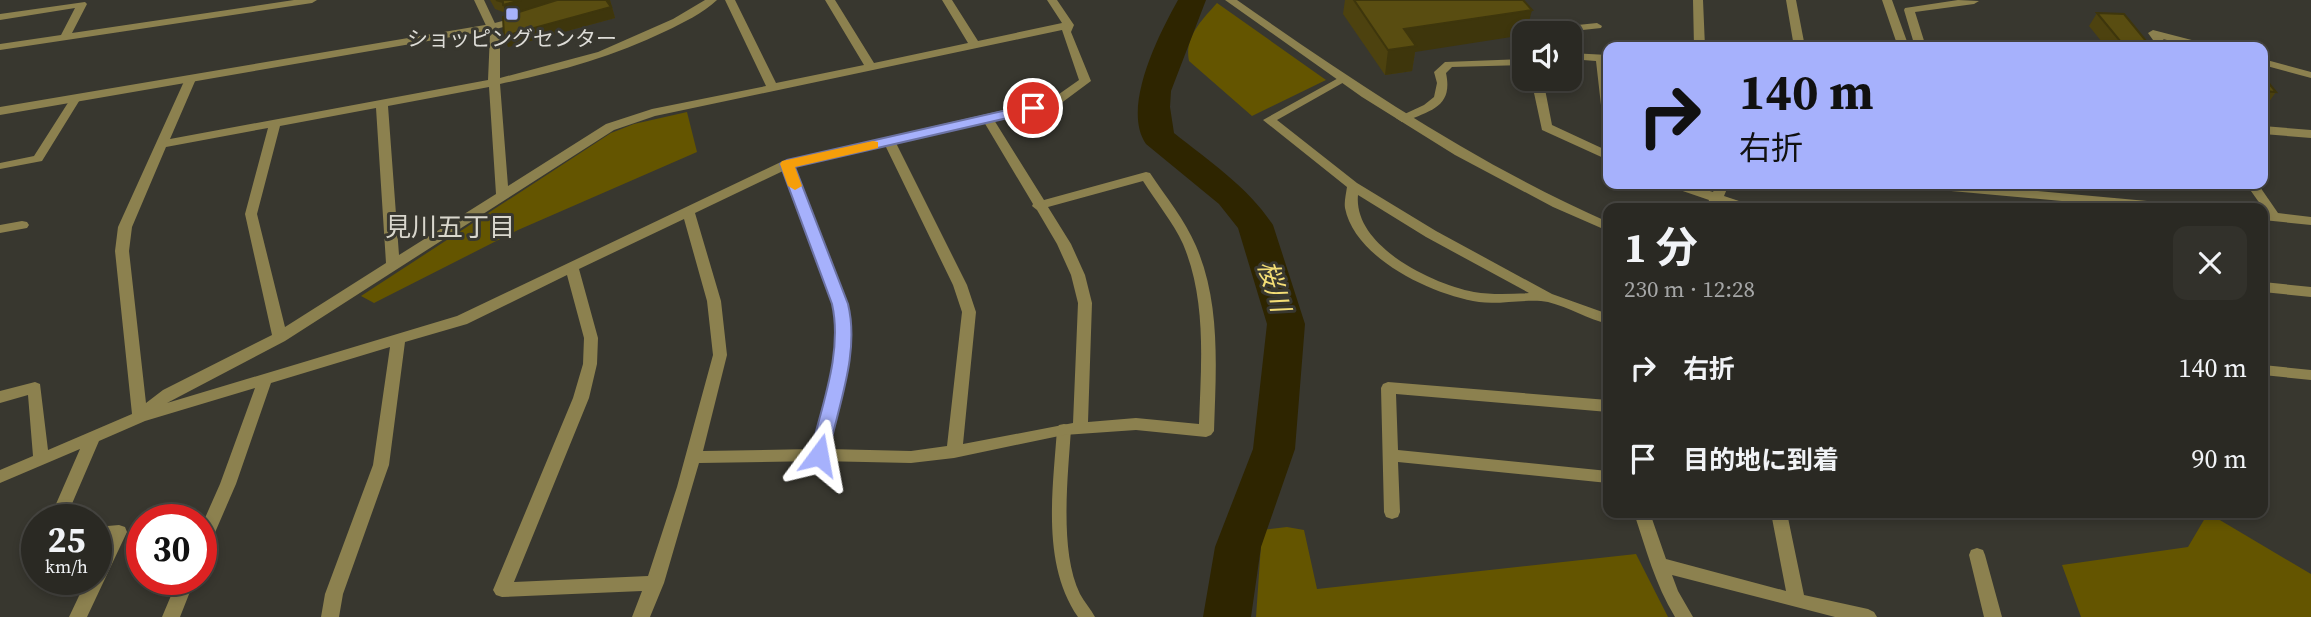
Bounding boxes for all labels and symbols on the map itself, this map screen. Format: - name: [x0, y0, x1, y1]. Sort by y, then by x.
- marker: ショッピングセンター: [504, 6, 520, 22]
- place label: ショッピングセンター: [407, 24, 617, 53]
- pin: [1003, 78, 1063, 138]
- district label: 見川五丁目: [385, 209, 515, 245]
- water label: 桜川: [1249, 256, 1300, 319]
- position arrow: [782, 418, 856, 492]
- speed limit sign: 30: [126, 504, 217, 595]

